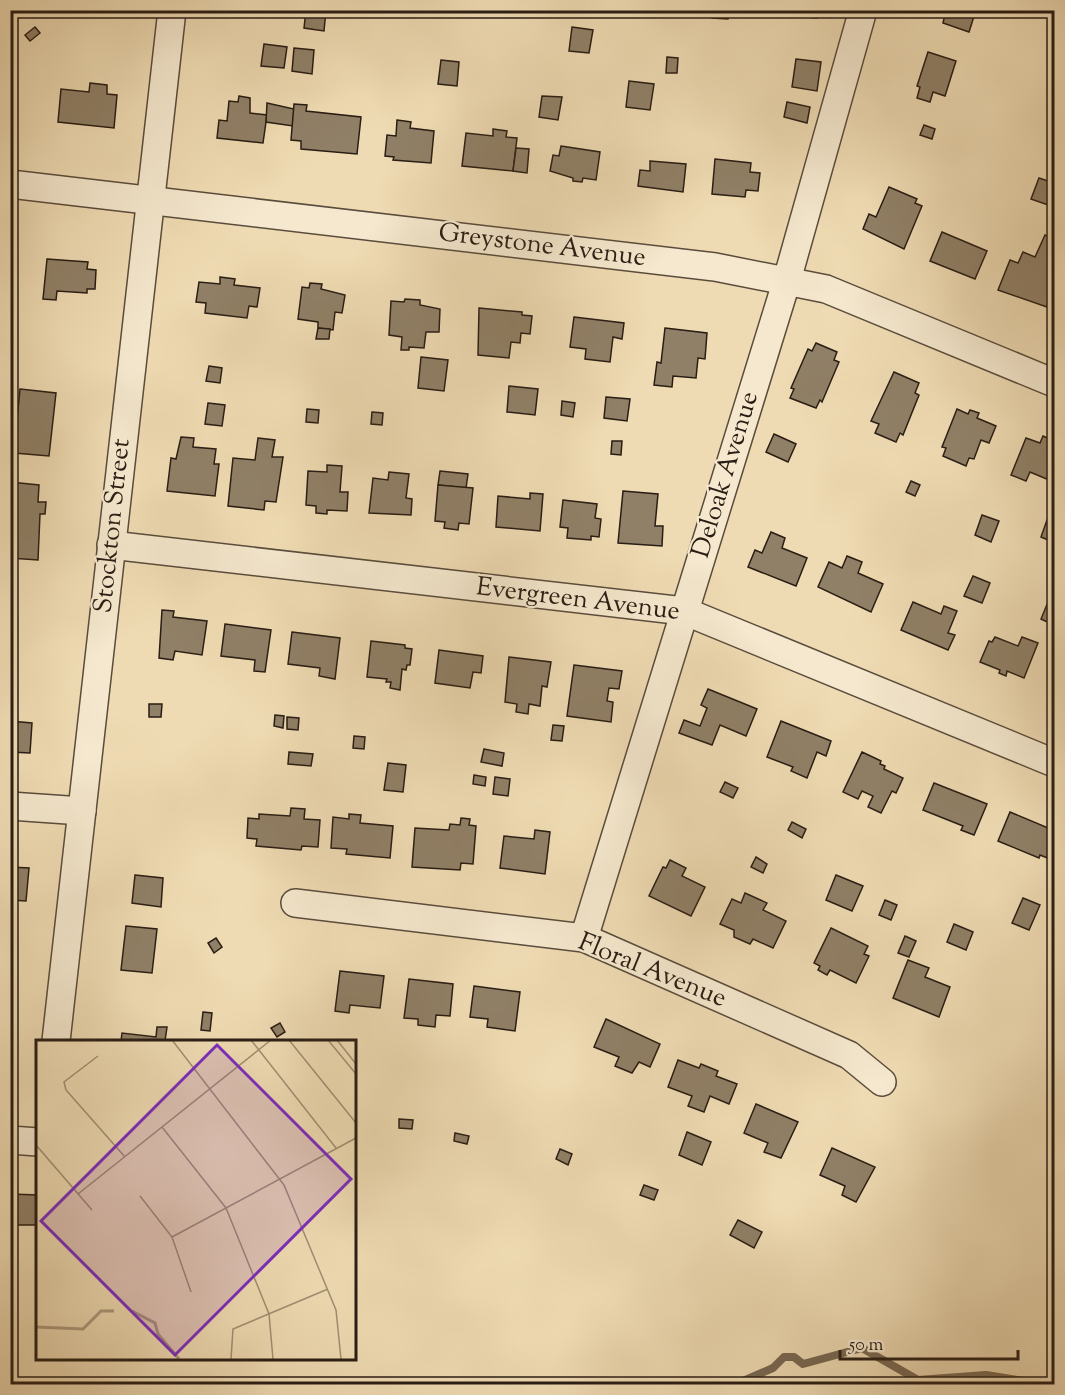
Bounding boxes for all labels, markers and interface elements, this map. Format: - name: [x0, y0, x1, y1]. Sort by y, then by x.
- street label: Greystone Avenue: [436, 215, 648, 277]
- street label: Deloak Avenue: [683, 387, 769, 563]
- street label: Stockton Street: [85, 437, 141, 615]
- street label: Evergreen Avenue: [474, 569, 682, 631]
- street label: Floral Avenue: [572, 924, 732, 1018]
- inset map: [36, 1040, 356, 1359]
- scale bar: [840, 1323, 1018, 1361]
- text: 50 m: [848, 1333, 884, 1359]

